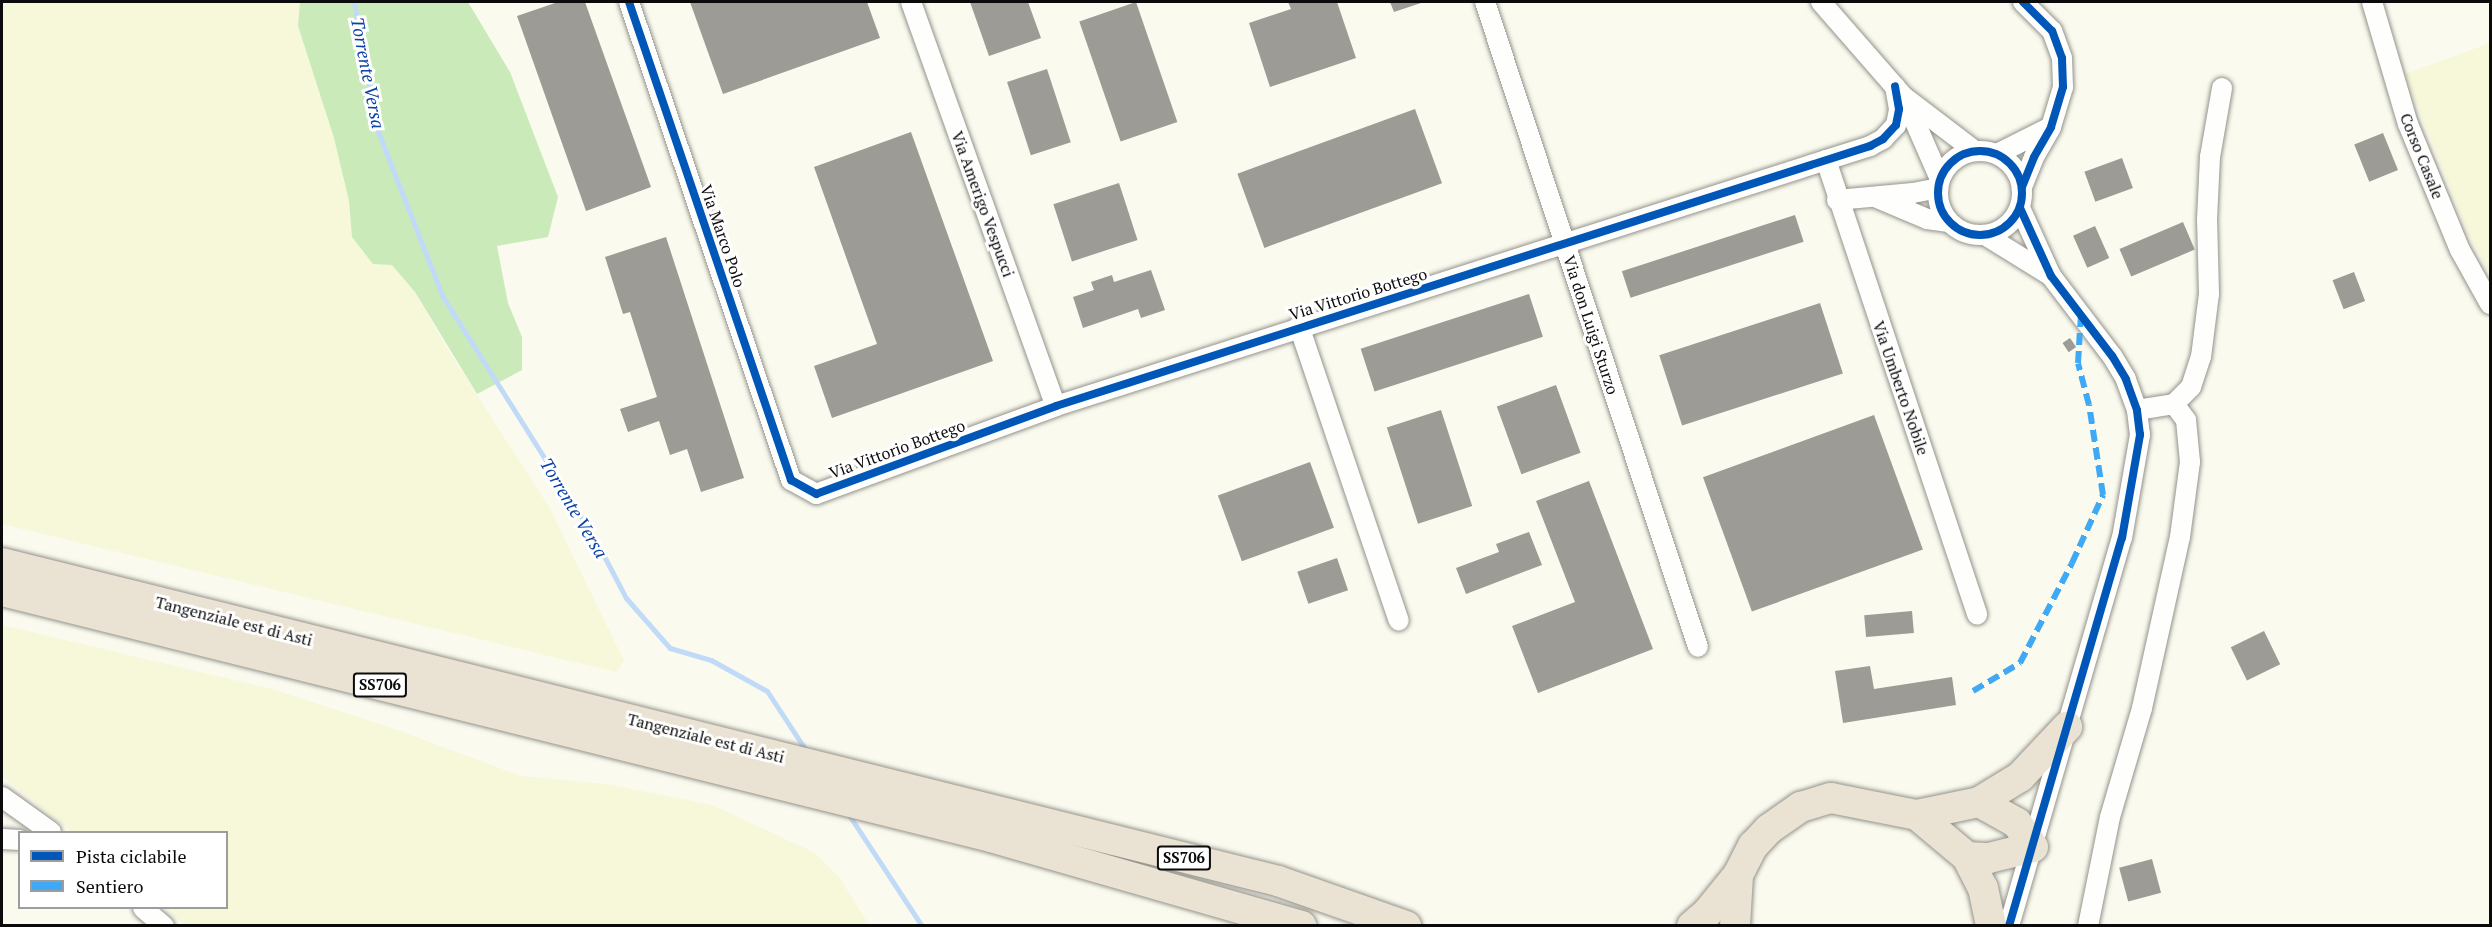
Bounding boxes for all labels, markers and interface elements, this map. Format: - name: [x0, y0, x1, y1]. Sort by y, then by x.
- water label: Torrente Versa: [347, 15, 389, 131]
- street label: Corso Casale: [2396, 110, 2448, 202]
- street label: Via Amerigo Vespucci: [948, 128, 1018, 280]
- street label: Via Marco Polo: [696, 182, 750, 290]
- street label: Via don Luigi Sturzo: [1559, 253, 1623, 397]
- street label: Via Vittorio Bottego: [1287, 264, 1429, 324]
- street label: Via Umberto Nobile: [1869, 318, 1933, 458]
- street label: Via Vittorio Bottego: [826, 415, 968, 483]
- water label: Torrente Versa: [535, 454, 613, 562]
- street label: Tangenziale est di Asti: [153, 592, 315, 650]
- road number: SS706: [352, 673, 409, 697]
- street label: Tangenziale est di Asti: [625, 709, 787, 767]
- legend: [18, 831, 228, 909]
- text: Pista ciclabile: [76, 844, 186, 868]
- road number: SS706: [1156, 846, 1212, 870]
- text: Sentiero: [76, 874, 143, 898]

